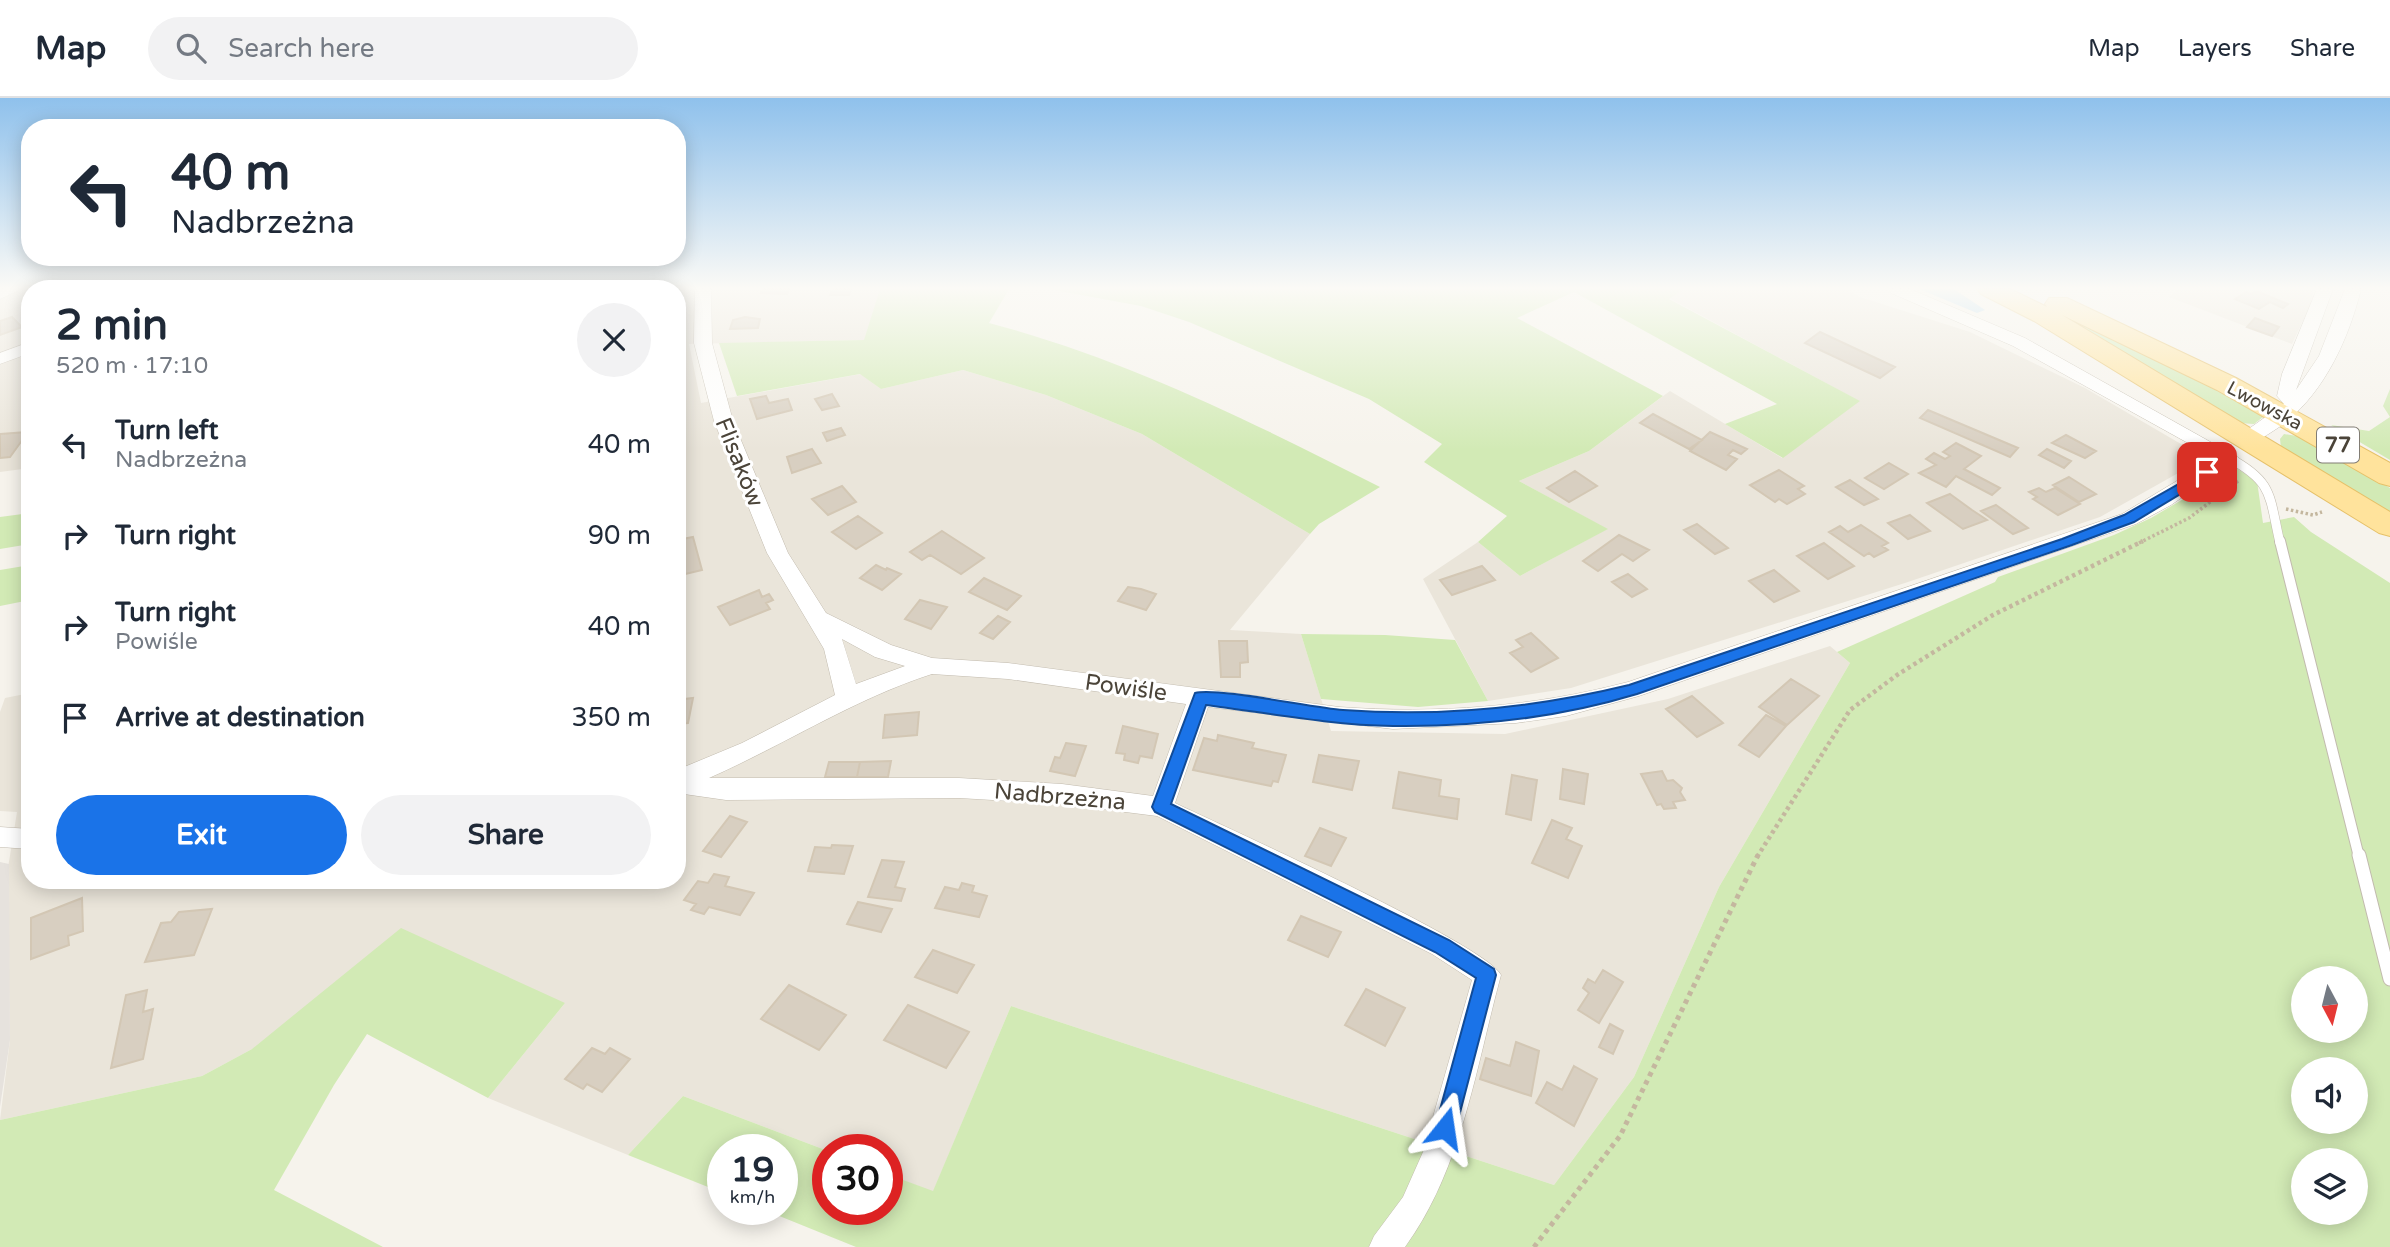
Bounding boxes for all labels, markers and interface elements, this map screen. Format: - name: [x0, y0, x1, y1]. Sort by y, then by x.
- search box: [148, 17, 638, 80]
- text: Map: [35, 29, 106, 68]
- icon: search: [172, 29, 210, 67]
- text: Search here: [228, 33, 374, 64]
- text: Map: [2088, 34, 2140, 63]
- text: Layers: [2178, 34, 2252, 63]
- text: Share: [2290, 34, 2355, 63]
- text: 40 m: [171, 144, 290, 203]
- icon: left: [56, 147, 147, 238]
- text: Nadbrzeżna: [171, 204, 355, 242]
- text: 2 min: [56, 300, 168, 351]
- button: close: [577, 303, 651, 377]
- text: 520 m · 17:10: [56, 352, 208, 380]
- street label: Lwowska: [2223, 377, 2306, 435]
- street label: Flisaków: [709, 414, 770, 511]
- text: Turn left: [115, 415, 218, 446]
- icon: left: [56, 426, 94, 464]
- road number: 77: [2317, 428, 2359, 462]
- text: 40 m: [588, 429, 651, 460]
- pin: [2177, 442, 2237, 502]
- text: Nadbrzeżna: [115, 446, 247, 474]
- icon: arrive: [2188, 453, 2226, 491]
- icon: right: [56, 517, 94, 555]
- text: Turn right: [115, 520, 236, 551]
- text: 90 m: [588, 520, 651, 551]
- text: Turn right: [115, 597, 236, 628]
- icon: right: [56, 608, 94, 646]
- text: 40 m: [588, 611, 651, 642]
- text: Powiśle: [115, 628, 198, 656]
- street label: Powiśle: [1083, 668, 1169, 708]
- icon: arrive: [56, 699, 94, 737]
- text: Arrive at destination: [115, 702, 365, 733]
- text: 350 m: [571, 702, 651, 733]
- street label: Nadbrzeżna: [993, 777, 1127, 817]
- button: Exit: [56, 795, 347, 875]
- button: Share: [361, 795, 651, 875]
- north arrow: [2291, 966, 2368, 1043]
- map controls: [2291, 966, 2368, 1225]
- button: sound: [2291, 1057, 2368, 1134]
- position arrow: [1408, 1091, 1482, 1165]
- speed limit sign: 30: [812, 1134, 903, 1225]
- button: layers: [2291, 1148, 2368, 1225]
- text: 19: [731, 1149, 774, 1191]
- text: km/h: [730, 1186, 775, 1208]

